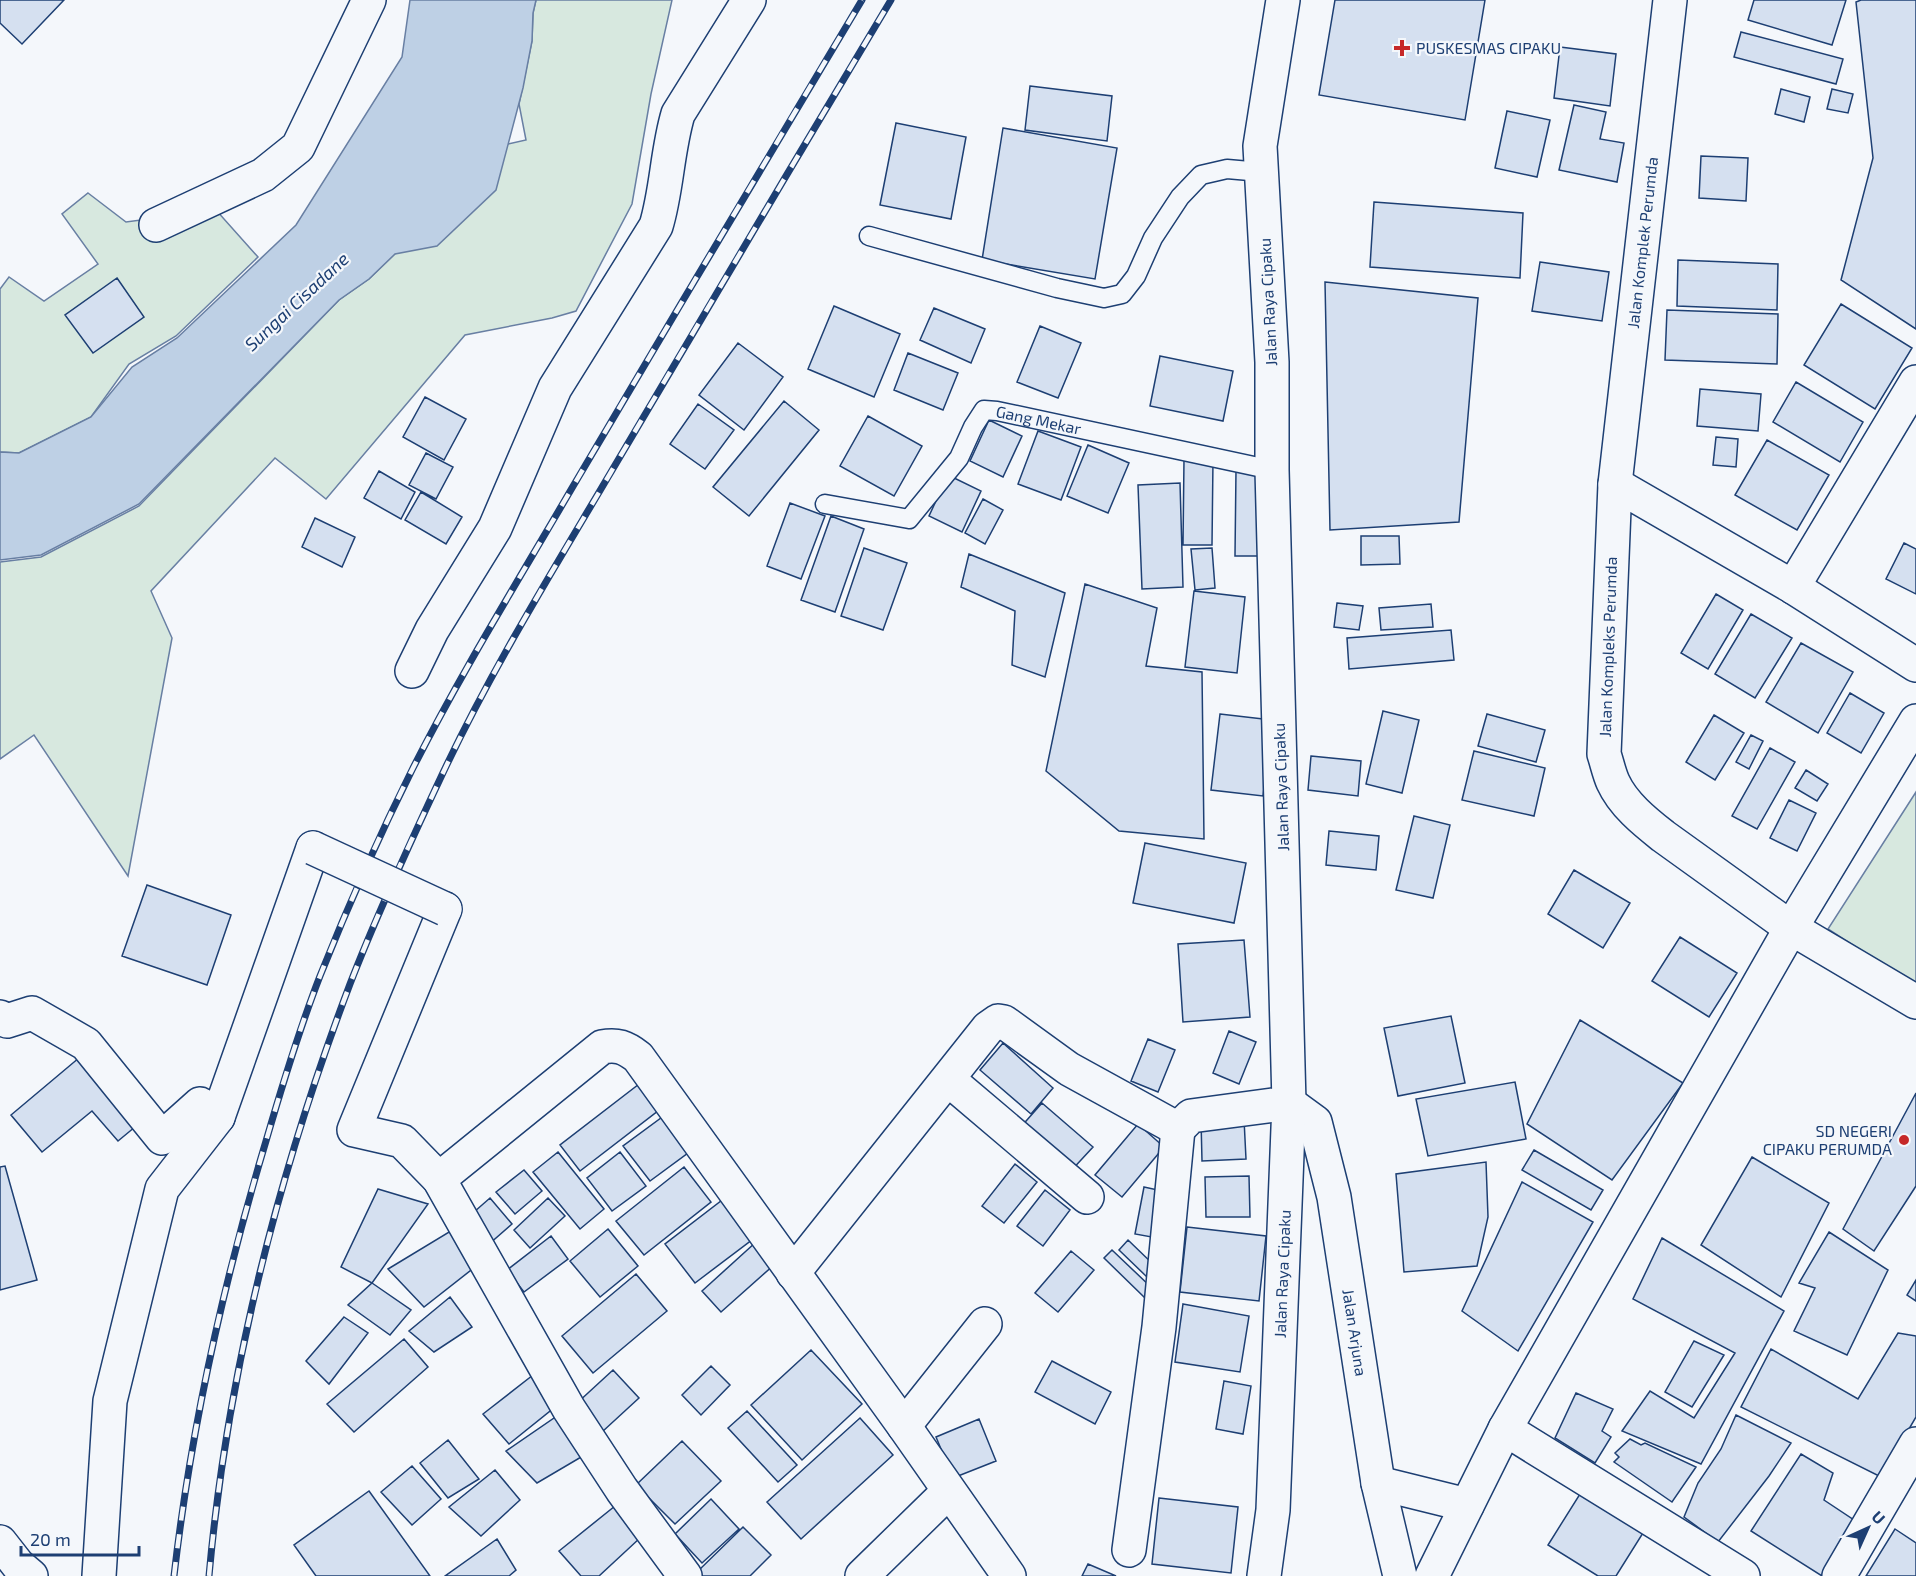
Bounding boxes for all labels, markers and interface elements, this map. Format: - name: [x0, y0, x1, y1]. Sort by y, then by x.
- place label: PUSKESMAS CIPAKU: [1416, 38, 1561, 57]
- marker: PUSKESMAS CIPAKU: [1393, 39, 1411, 57]
- street label: Jalan Komplek Perumda: [1623, 156, 1661, 329]
- street label: Jalan Raya Cipaku: [1255, 237, 1280, 367]
- water label: Sungai Cisadane: [240, 247, 353, 355]
- street label: Gang Mekar: [994, 401, 1084, 438]
- street label: Jalan Kompleks Perumda: [1595, 556, 1620, 738]
- street label: Jalan Raya Cipaku: [1269, 722, 1292, 852]
- place label: SD NEGERI CIPAKU PERUMDA: [1763, 1121, 1892, 1158]
- marker: SD NEGERI CIPAKU PERUMDA: [1897, 1133, 1911, 1147]
- street label: Jalan Raya Cipaku: [1270, 1209, 1294, 1338]
- street label: Jalan Arjuna: [1339, 1288, 1371, 1377]
- north arrow: [1838, 1498, 1898, 1558]
- text: U: [1868, 1506, 1890, 1528]
- scale bar: [21, 1519, 140, 1557]
- text: 20 m: [30, 1528, 71, 1550]

